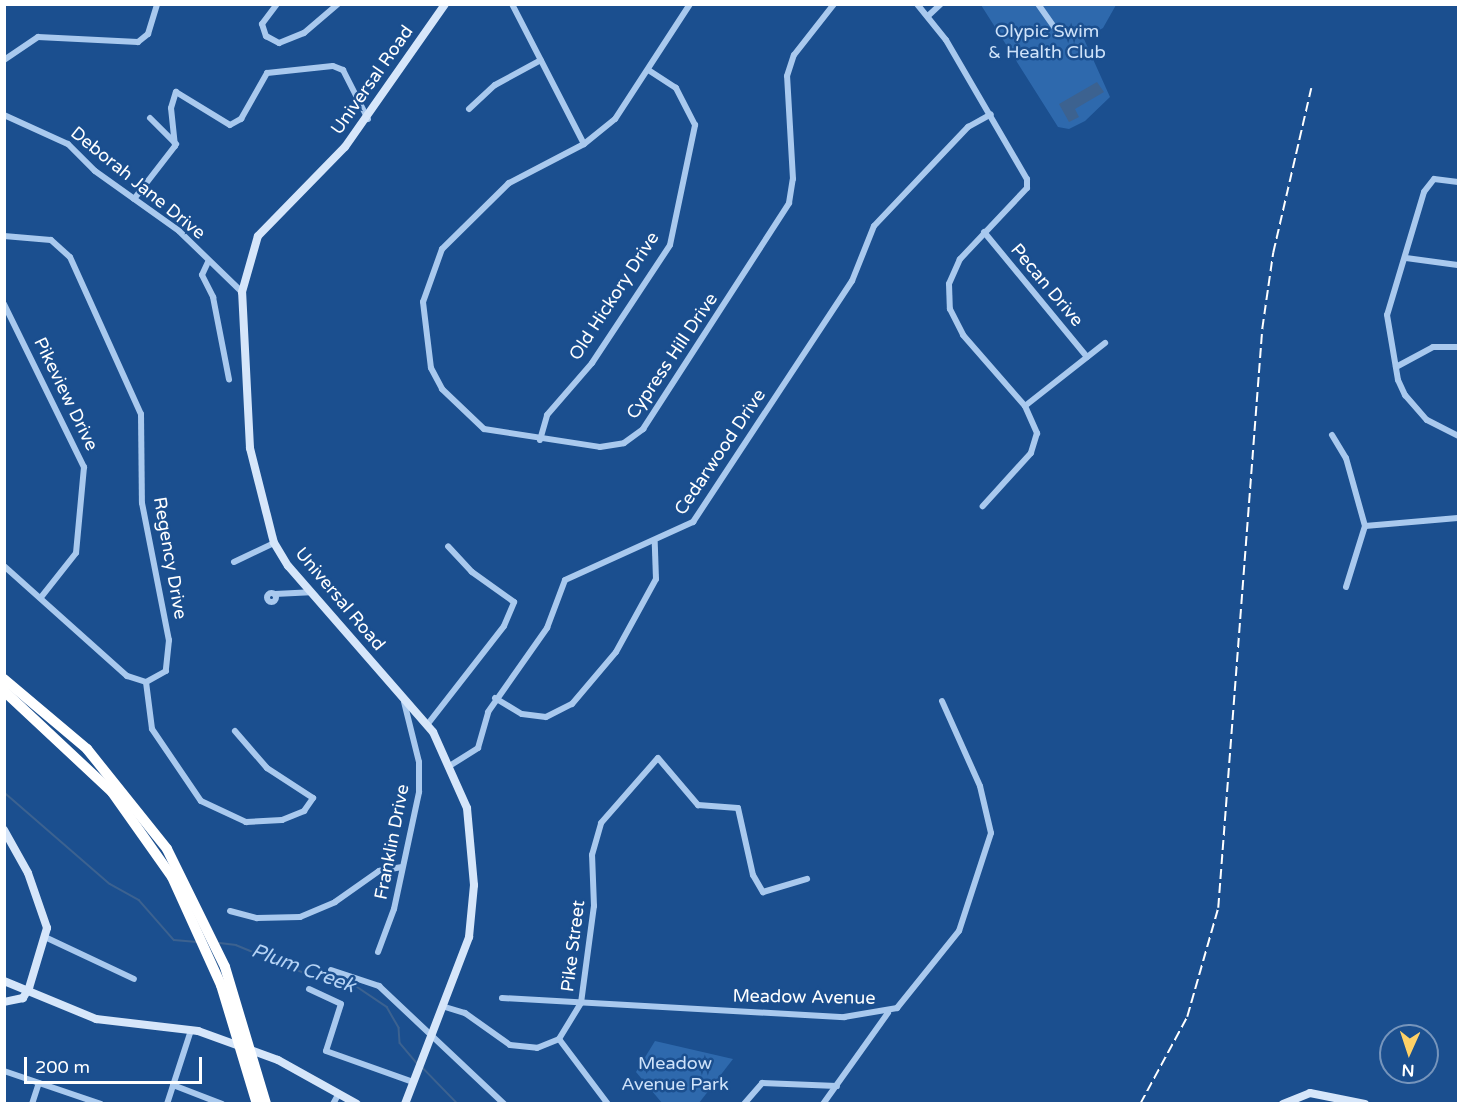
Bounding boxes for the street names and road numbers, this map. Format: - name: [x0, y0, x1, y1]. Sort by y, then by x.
- street label: Universal Road: [326, 21, 418, 139]
- street label: Deborah Jane Drive: [66, 122, 210, 244]
- street label: Old Hickory Drive: [564, 228, 664, 364]
- street label: Pecan Drive: [1006, 239, 1088, 331]
- street label: Cypress Hill Drive: [622, 289, 722, 423]
- street label: Pikeview Drive: [29, 334, 103, 454]
- street label: Cedarwood Drive: [670, 385, 770, 519]
- street label: Regency Drive: [149, 495, 191, 621]
- street label: Universal Road: [290, 543, 390, 655]
- street label: Franklin Drive: [370, 782, 414, 902]
- street label: Pike Street: [557, 899, 589, 993]
- street label: Meadow Avenue: [732, 985, 876, 1009]

